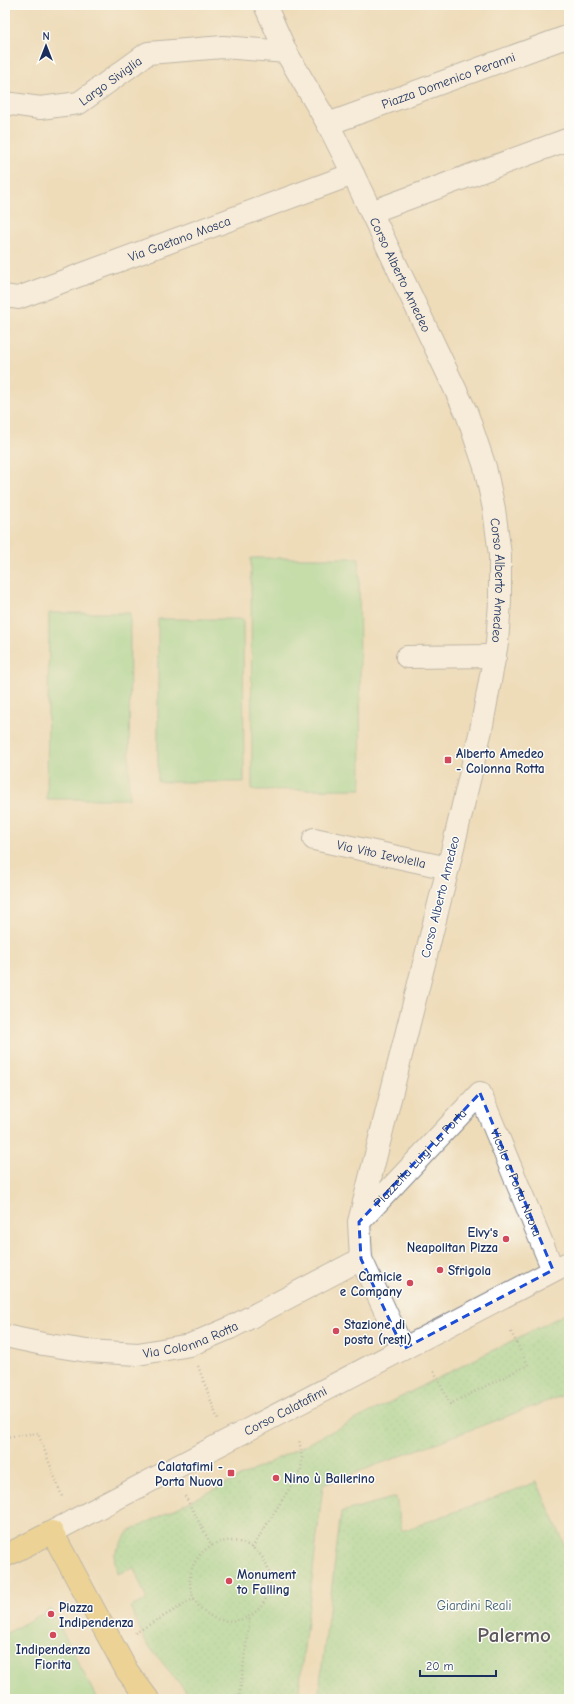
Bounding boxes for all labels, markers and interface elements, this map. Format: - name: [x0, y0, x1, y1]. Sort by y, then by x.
- north arrow: [26, 26, 66, 66]
- text: N: [42, 30, 50, 43]
- street label: Piazza Domenico Peranni: [379, 49, 517, 111]
- street label: Largo Siviglia: [76, 53, 144, 108]
- street label: Via Gaetano Mosca: [126, 213, 232, 264]
- street label: Corso Alberto Amedeo: [367, 215, 434, 334]
- street label: Corso Alberto Amedeo: [488, 517, 508, 644]
- place label: Alberto Amedeo - Colonna Rotta: [456, 746, 545, 776]
- marker: Alberto Amedeo - Colonna Rotta: [443, 755, 453, 765]
- street label: Corso Alberto Amedeo: [418, 834, 462, 960]
- street label: Via Vito Ievolella: [335, 837, 427, 871]
- street label: Piazzetta Luigi La Porta: [370, 1105, 469, 1210]
- street label: Vicolo a Porta Nuova: [488, 1126, 546, 1238]
- place label: Elvy's Neapolitan Pizza: [407, 1225, 498, 1255]
- marker: Elvy's Neapolitan Pizza: [501, 1234, 511, 1244]
- place label: Sfrigola: [448, 1263, 491, 1278]
- marker: Sfrigola: [435, 1265, 445, 1275]
- place label: Camicie e Company: [340, 1269, 403, 1299]
- marker: Camicie e Company: [405, 1278, 415, 1288]
- place label: Stazione di posta (resti): [344, 1317, 412, 1347]
- street label: Via Colonna Rotta: [142, 1318, 240, 1361]
- marker: Stazione di posta (resti): [331, 1326, 341, 1336]
- street label: Corso Calatafimi: [241, 1383, 329, 1438]
- place label: Calatafimi - Porta Nuova: [155, 1459, 223, 1489]
- marker: Calatafimi - Porta Nuova: [226, 1468, 236, 1478]
- place label: Nino ù Ballerino: [284, 1471, 375, 1486]
- marker: Nino ù Ballerino: [271, 1473, 281, 1483]
- place label: Monument to Falling: [236, 1567, 297, 1597]
- marker: Monument to Falling: [224, 1576, 234, 1586]
- park label: Giardini Reali: [437, 1598, 511, 1613]
- place label: Piazza Indipendenza: [59, 1600, 134, 1630]
- marker: Piazza Indipendenza: [46, 1609, 56, 1619]
- district label: Palermo: [477, 1623, 551, 1647]
- marker: Indipendenza Fiorita: [48, 1630, 58, 1640]
- place label: Indipendenza Fiorita: [16, 1642, 90, 1672]
- scale bar: [420, 1652, 496, 1678]
- text: 20 m: [426, 1659, 454, 1673]

